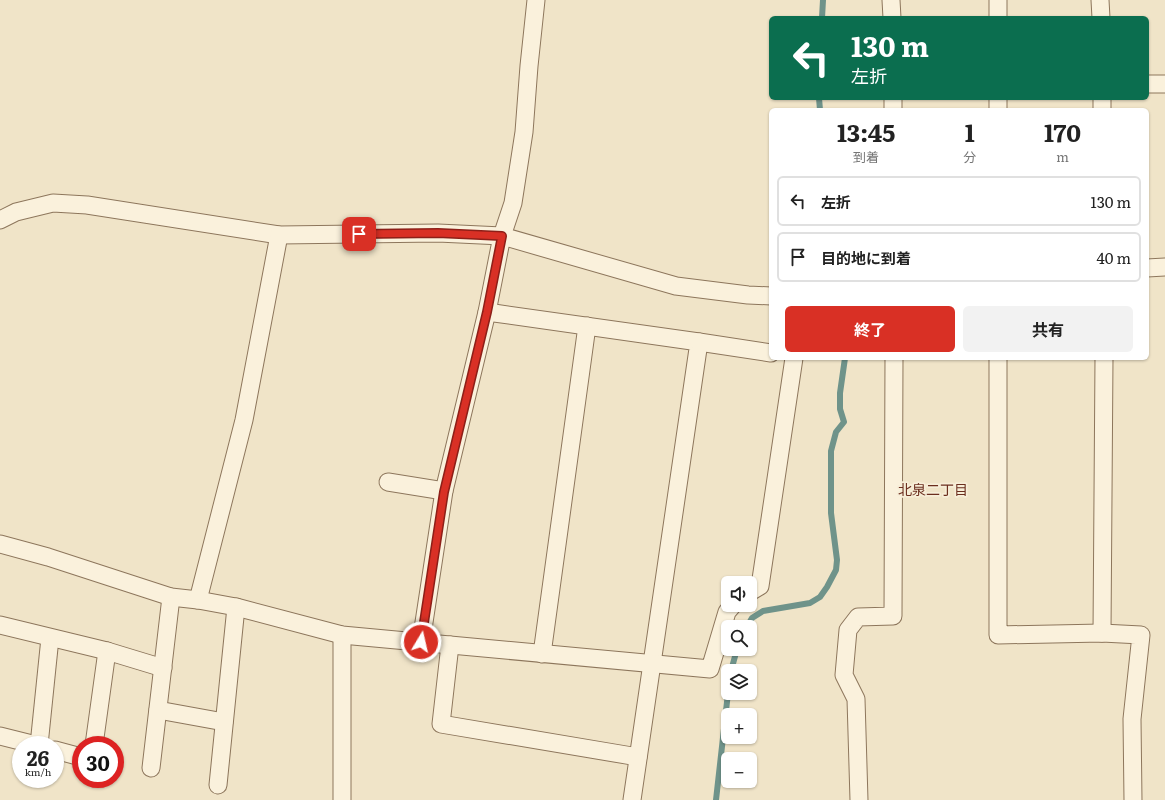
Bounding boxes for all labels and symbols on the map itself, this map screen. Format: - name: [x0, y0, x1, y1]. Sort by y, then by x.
- pin: [342, 217, 376, 251]
- district label: 北泉二丁目: [898, 479, 968, 499]
- position arrow: [400, 621, 442, 663]
- speed limit sign: 30: [72, 736, 124, 788]

